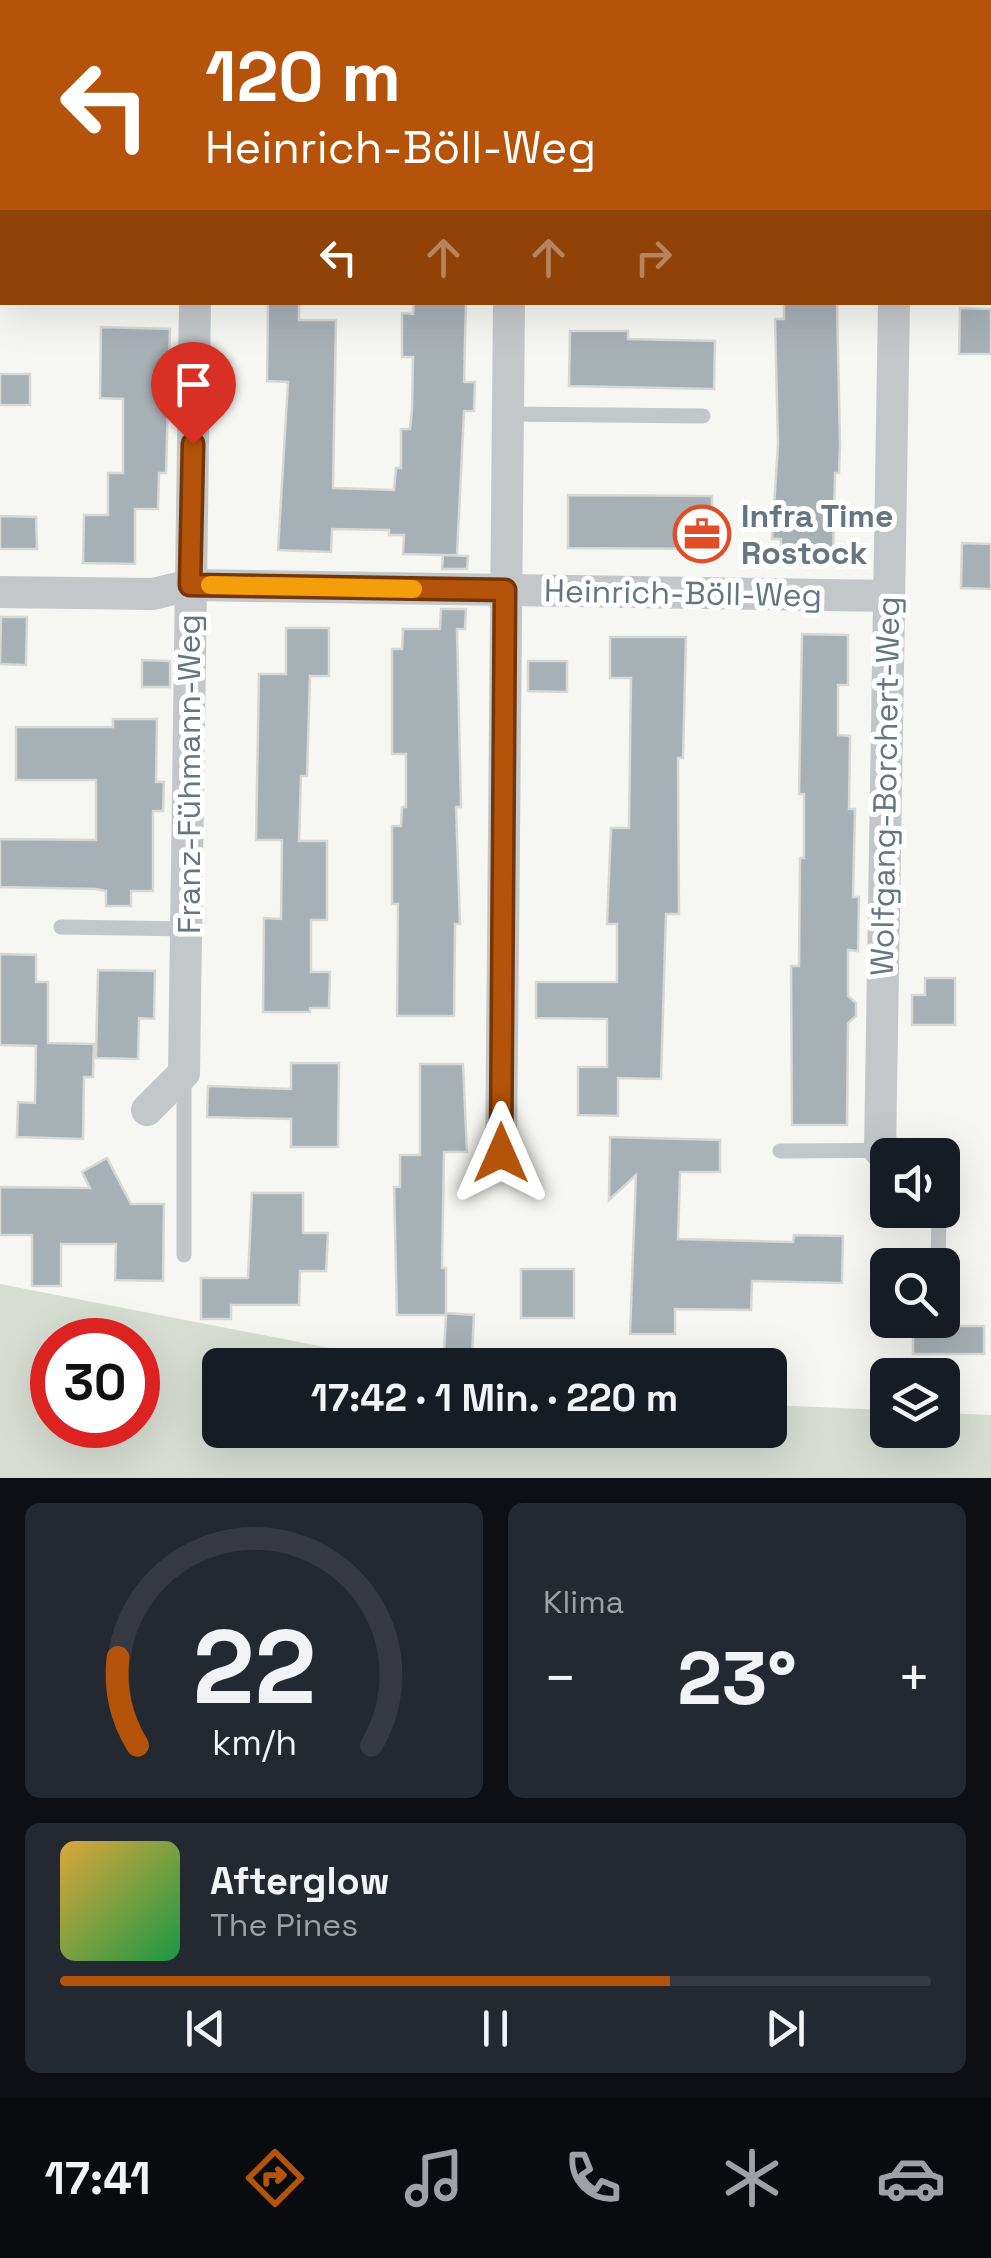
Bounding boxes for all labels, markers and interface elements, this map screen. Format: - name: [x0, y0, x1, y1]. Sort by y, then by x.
- text: 120 m: [205, 32, 401, 121]
- icon: left: [40, 40, 170, 170]
- text: Heinrich-Böll-Weg: [205, 119, 596, 176]
- icon: left: [311, 230, 366, 285]
- icon: ahead: [416, 230, 471, 285]
- icon: ahead: [521, 230, 576, 285]
- icon: right: [626, 230, 681, 285]
- pin: [151, 342, 236, 445]
- icon: arrive: [166, 357, 221, 412]
- place label: Infra Time Rostock: [741, 496, 893, 573]
- office icon: Infra Time Rostock: [672, 504, 732, 564]
- street label: Heinrich-Böll-Weg: [544, 571, 822, 615]
- street label: Wolfgang-Borchert-Weg: [862, 596, 908, 976]
- street label: Franz-Fühmann-Weg: [169, 614, 209, 934]
- position arrow: [449, 1101, 553, 1205]
- map controls: [870, 1138, 960, 1448]
- button: sound: [870, 1138, 960, 1228]
- button: search: [870, 1248, 960, 1338]
- speed limit sign: 30: [30, 1318, 160, 1448]
- button: layers: [870, 1358, 960, 1448]
- text: 17:42 · 1 Min. · 220 m: [311, 1374, 678, 1422]
- text: Klima: [543, 1582, 624, 1622]
- text: 22: [192, 1601, 316, 1733]
- text: 23°: [677, 1630, 797, 1726]
- text: −: [543, 1643, 577, 1713]
- text: +: [897, 1643, 931, 1713]
- text: km/h: [211, 1720, 297, 1765]
- text: Afterglow: [210, 1857, 390, 1905]
- text: The Pines: [210, 1905, 358, 1945]
- icon: previous: [178, 2001, 233, 2056]
- icon: pause: [468, 2001, 523, 2056]
- icon: next: [758, 2001, 813, 2056]
- icon: directions: [240, 2143, 310, 2213]
- icon: music: [399, 2143, 469, 2213]
- icon: phone: [558, 2143, 628, 2213]
- icon: climate: [717, 2143, 787, 2213]
- icon: car: [876, 2143, 946, 2213]
- text: 17:41: [45, 2150, 151, 2207]

